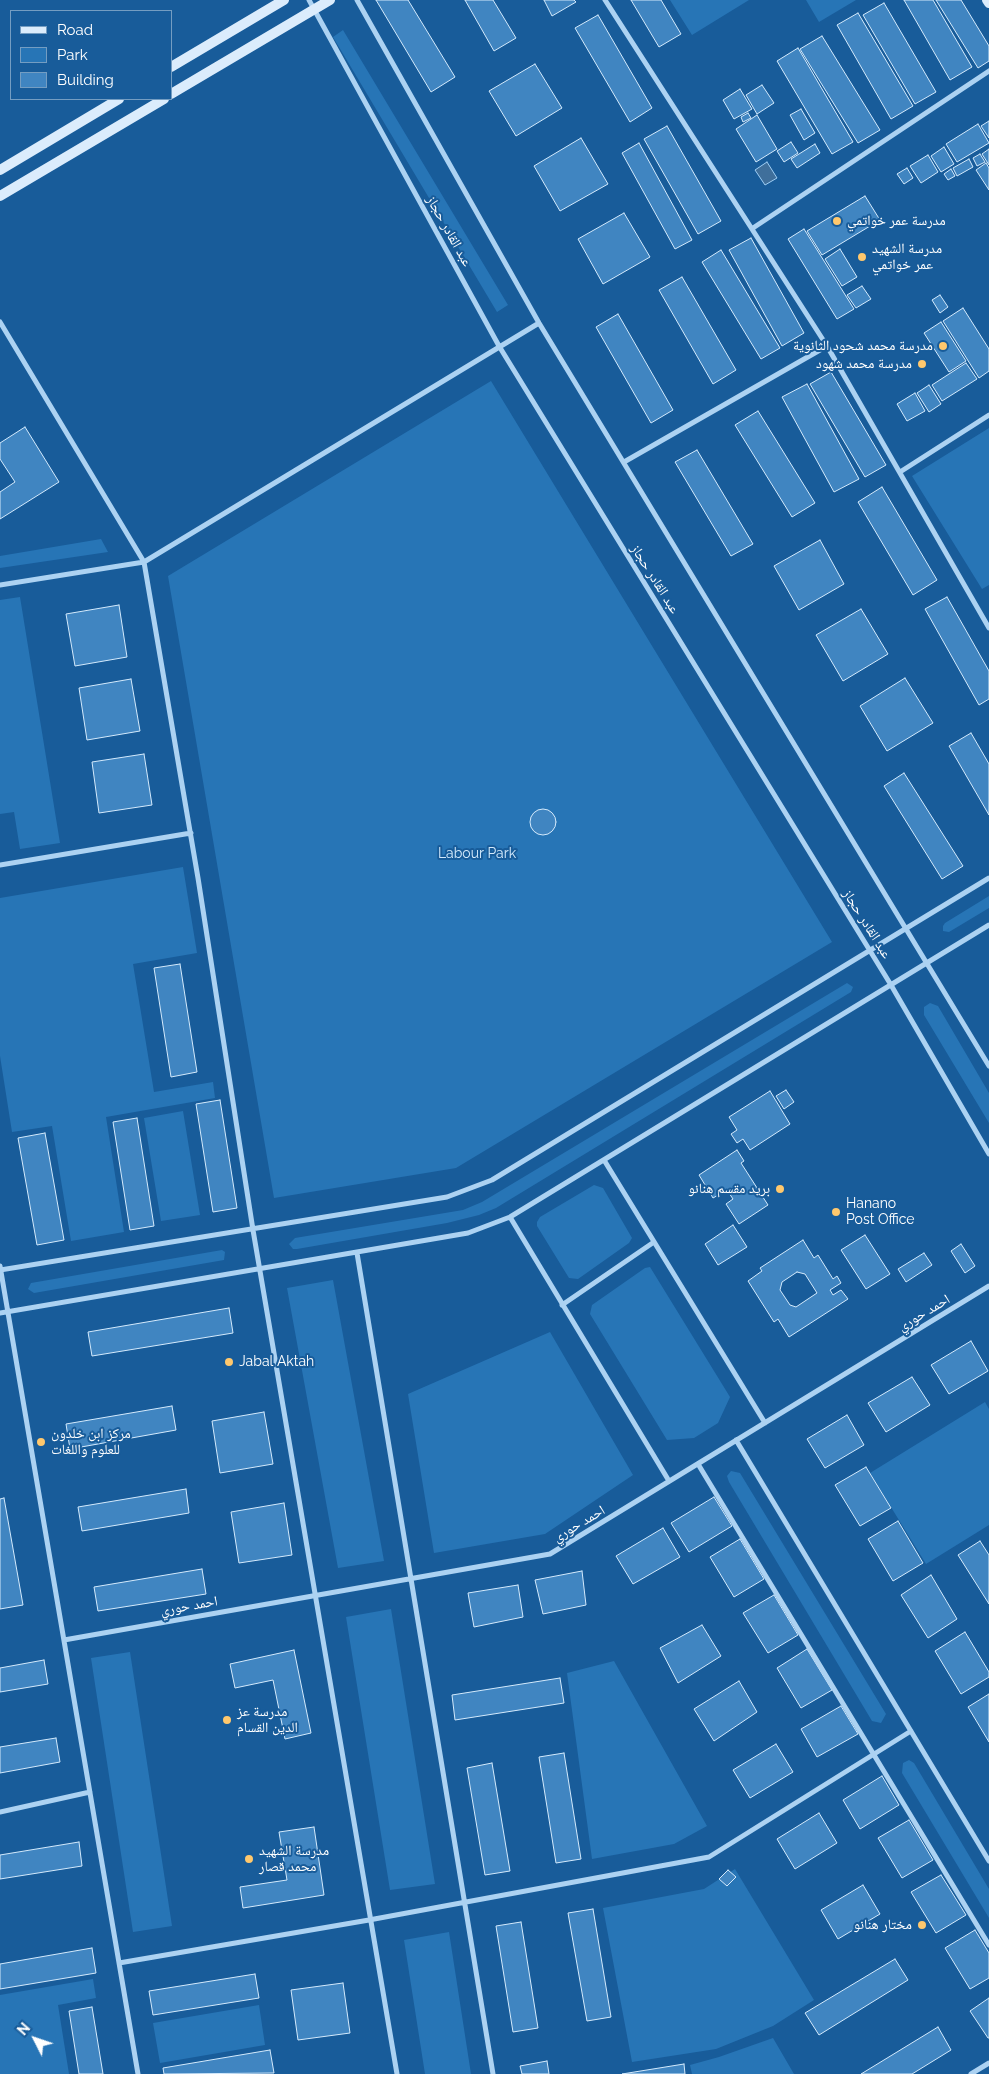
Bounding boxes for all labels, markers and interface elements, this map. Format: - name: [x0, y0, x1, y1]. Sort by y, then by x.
- legend: [10, 10, 172, 100]
- text: Road: [57, 21, 93, 39]
- text: Park: [57, 46, 88, 64]
- text: Building: [57, 71, 114, 89]
- street label: عبد القادر حجاز: [423, 193, 475, 269]
- place label: مدرسة عمر خواتمي: [847, 213, 946, 229]
- marker: مدرسة عمر خواتمي: [831, 215, 843, 227]
- place label: مدرسة الشهيد عمر خواتمي: [872, 241, 942, 274]
- marker: مدرسة الشهيد عمر خواتمي: [856, 251, 868, 263]
- place label: مدرسة محمد شحود الثانوية: [793, 338, 933, 354]
- marker: مدرسة محمد شحود الثانوية: [937, 340, 949, 352]
- place label: مدرسة محمد شهود: [816, 356, 912, 372]
- marker: مدرسة محمد شهود: [916, 358, 928, 370]
- street label: عبد القادر حجاز: [627, 541, 683, 617]
- park label: Labour Park: [438, 846, 516, 862]
- street label: عبد القادر حجاز: [839, 886, 895, 962]
- place label: بريد مقسم هنانو: [688, 1181, 770, 1197]
- marker: بريد مقسم هنانو: [774, 1183, 786, 1195]
- place label: Hanano Post Office: [846, 1196, 915, 1228]
- marker: Hanano Post Office: [830, 1206, 842, 1218]
- street label: احمد حوري: [895, 1291, 953, 1335]
- place label: Jabal Aktah: [239, 1354, 314, 1370]
- marker: Jabal Aktah: [223, 1356, 235, 1368]
- place label: مركز ابن خلدون للعلوم واللغات: [51, 1426, 131, 1458]
- marker: مركز ابن خلدون للعلوم واللغات: [35, 1436, 47, 1448]
- street label: احمد حوري: [550, 1502, 608, 1546]
- street label: احمد حوري: [159, 1593, 219, 1619]
- place label: مدرسة عز الدين القسام: [237, 1704, 298, 1736]
- marker: مدرسة عز الدين القسام: [221, 1714, 233, 1726]
- place label: مدرسة الشهيد محمد قصار: [259, 1843, 329, 1875]
- marker: مدرسة الشهيد محمد قصار: [243, 1853, 255, 1865]
- place label: مختار هنانو: [854, 1917, 912, 1933]
- marker: مختار هنانو: [916, 1919, 928, 1931]
- north arrow: [10, 2014, 60, 2064]
- text: N: [14, 2020, 33, 2038]

